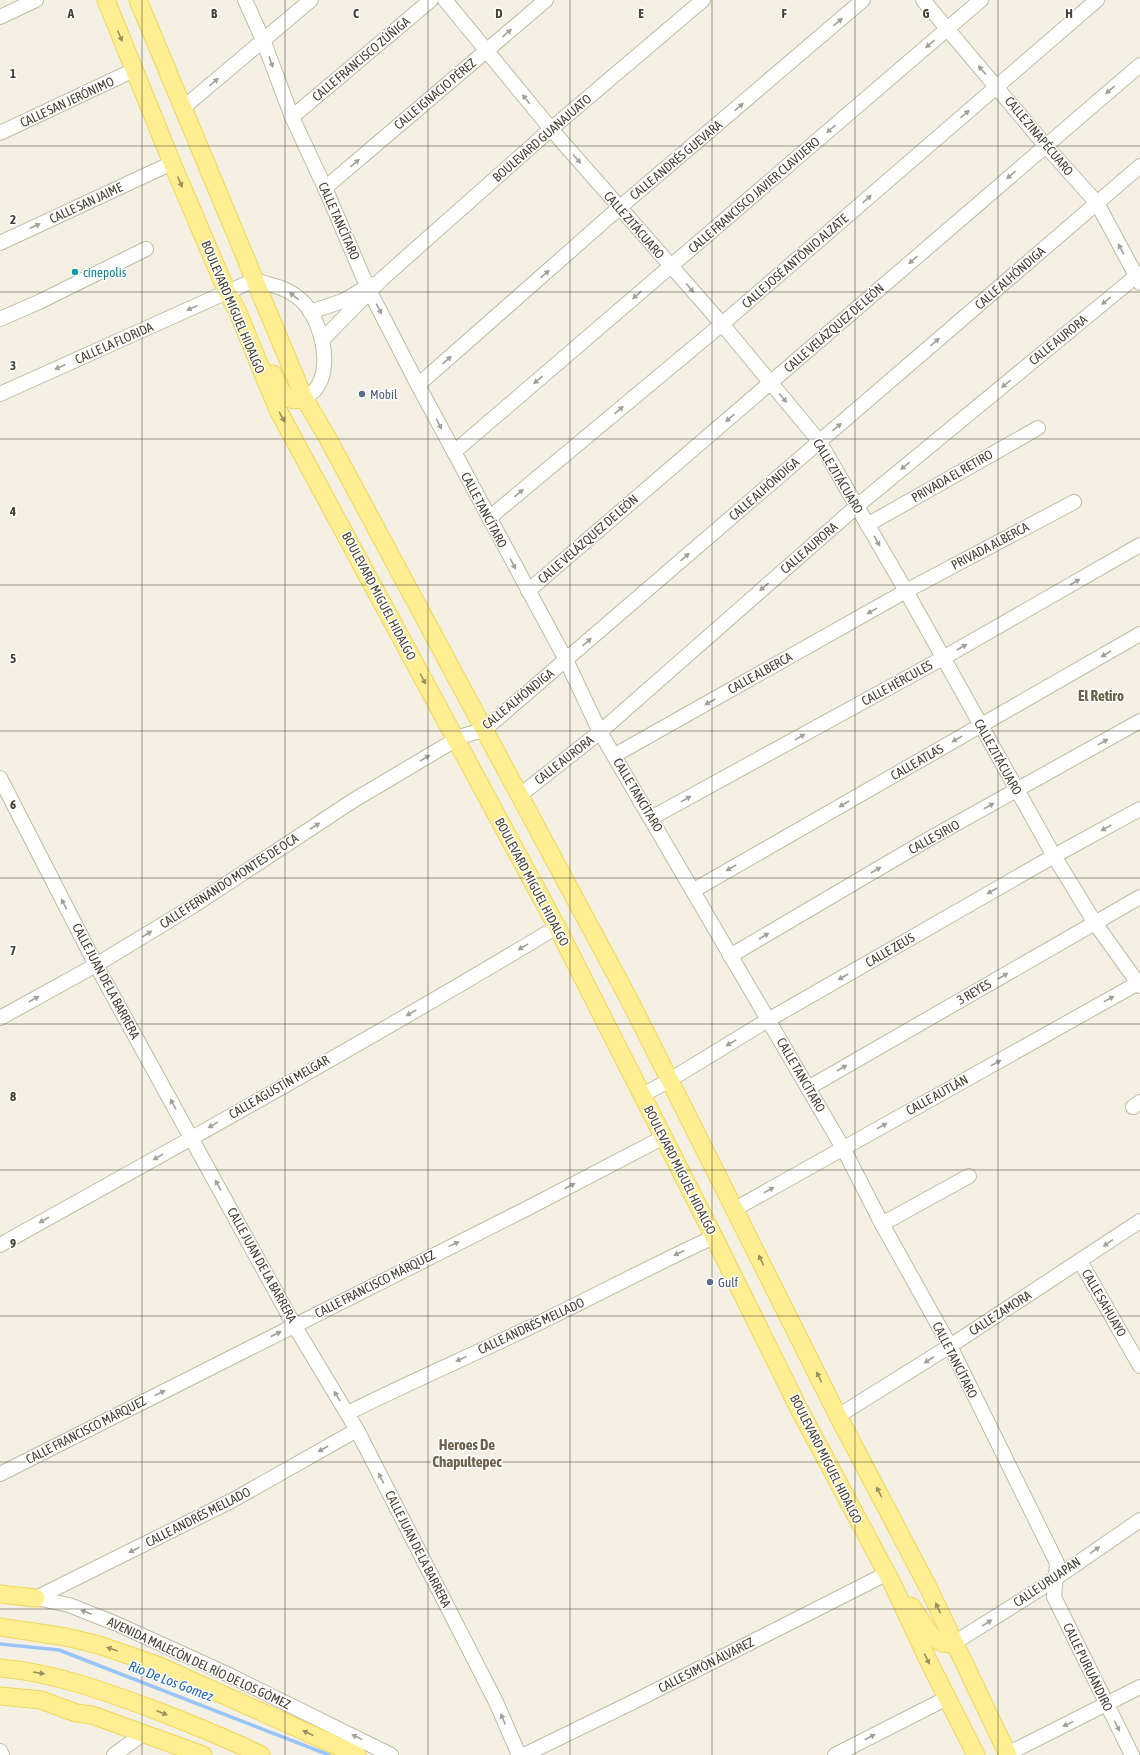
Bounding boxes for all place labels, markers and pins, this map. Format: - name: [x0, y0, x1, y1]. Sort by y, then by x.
- place label: cinepolis: [83, 265, 127, 280]
- marker: cinepolis: [70, 267, 80, 277]
- place label: Mobil: [370, 387, 398, 402]
- marker: Mobil: [357, 389, 367, 399]
- place label: Gulf: [718, 1275, 739, 1290]
- marker: Gulf: [705, 1277, 715, 1287]

